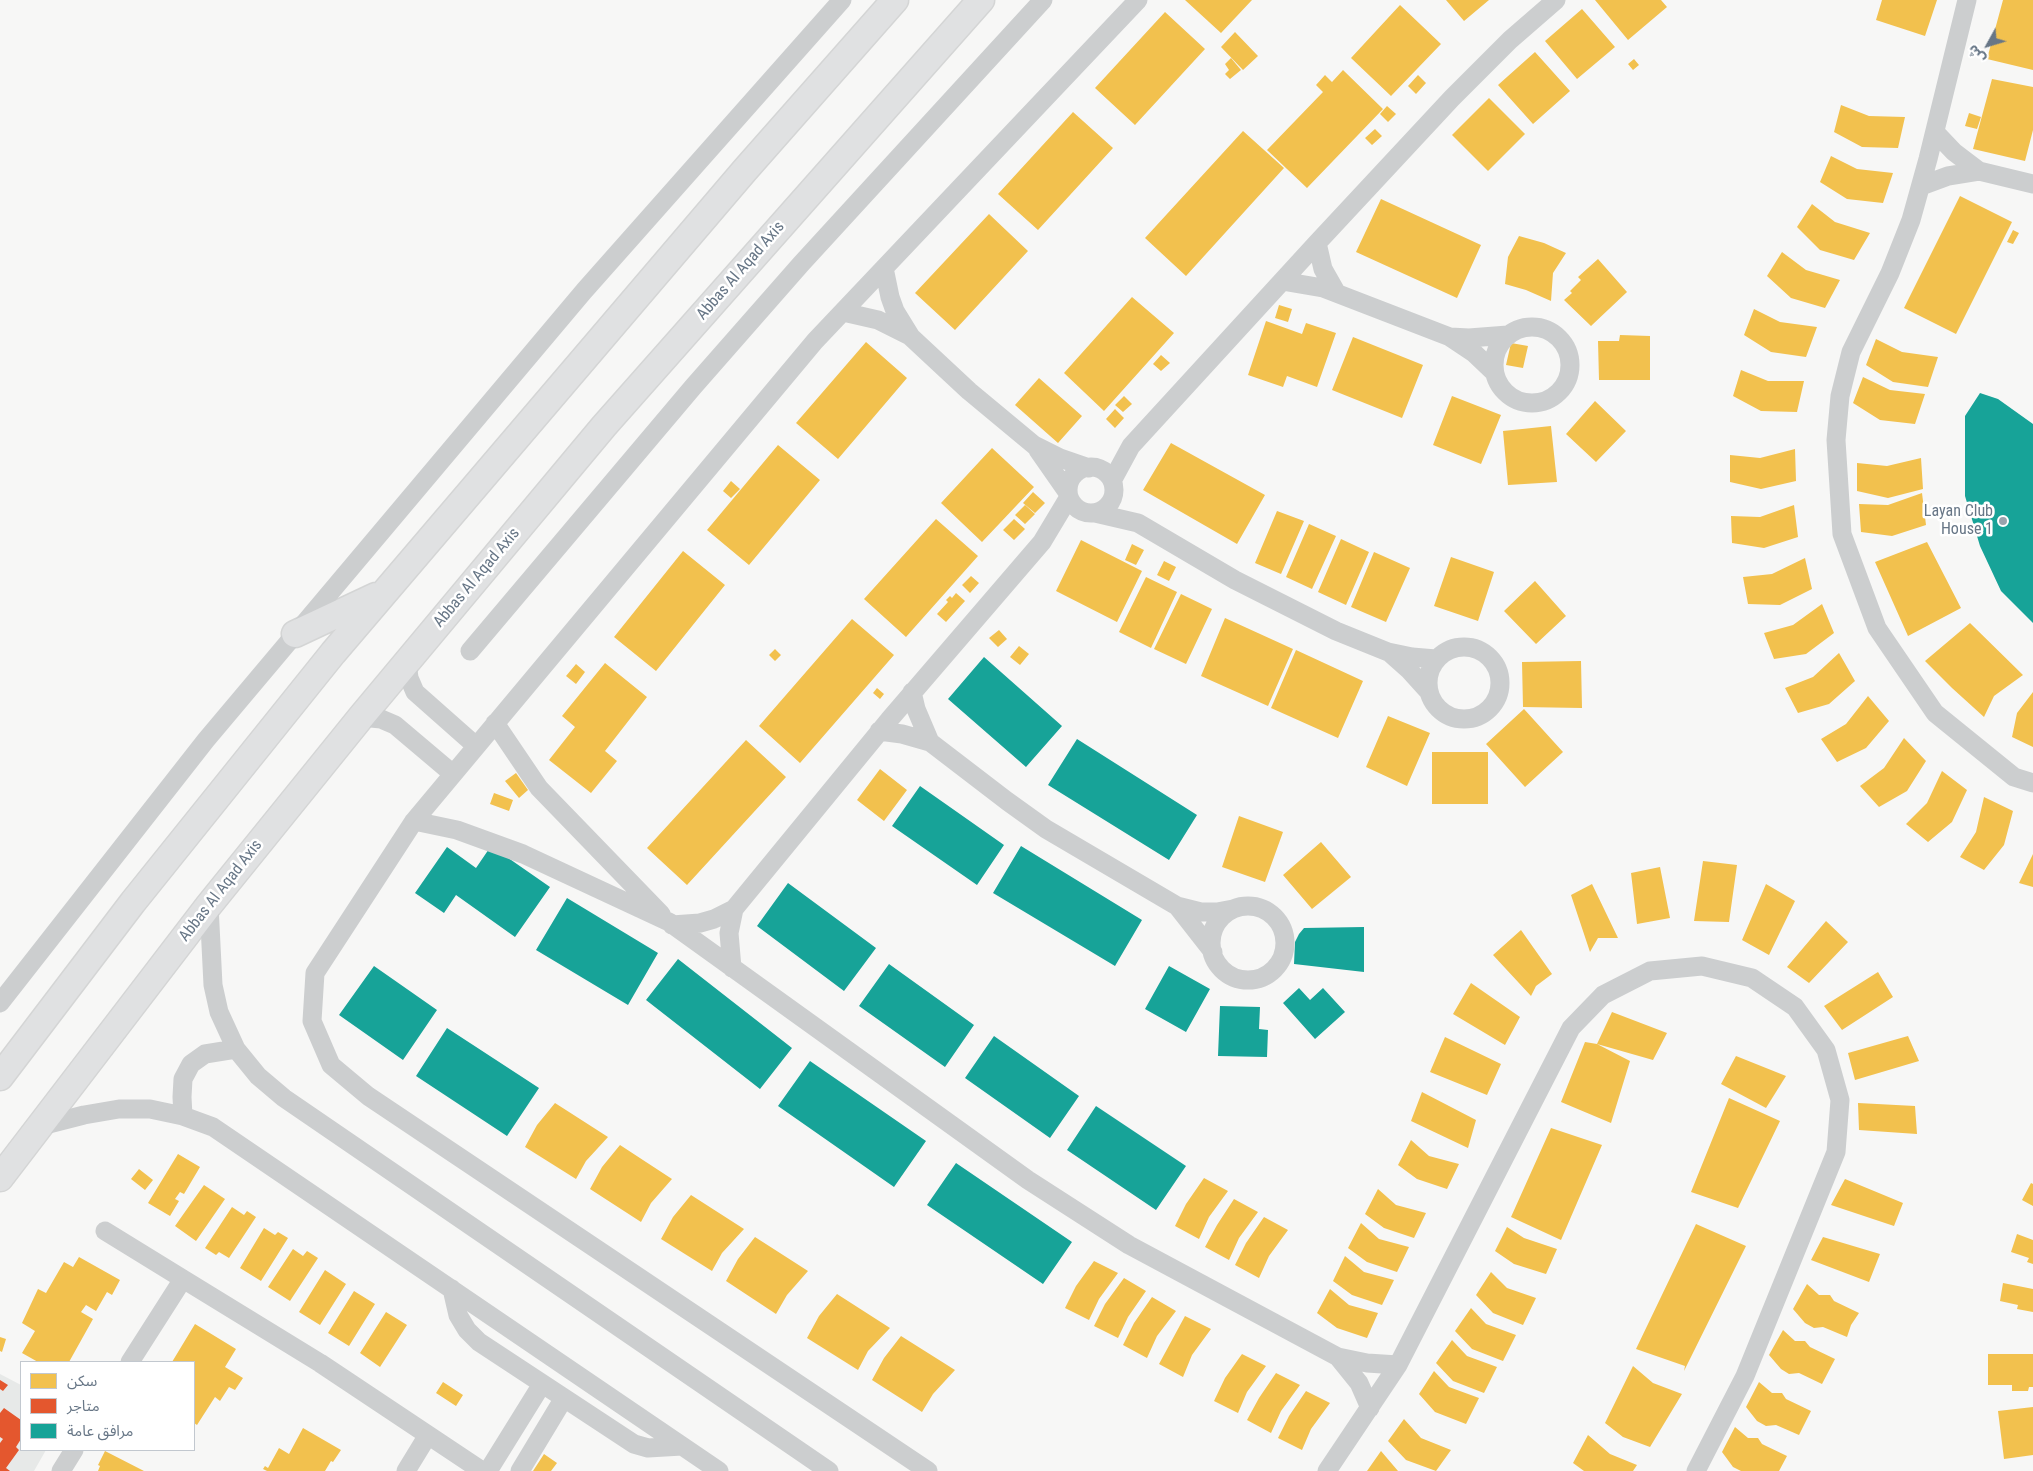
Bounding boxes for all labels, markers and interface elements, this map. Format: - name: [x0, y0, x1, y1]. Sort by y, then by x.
- north arrow: [1963, 20, 2013, 70]
- text: ش: [1964, 42, 1989, 67]
- street label: Abbas Al Aqad Axis: [693, 218, 789, 324]
- place label: Layan Club House 1: [1924, 502, 1993, 540]
- marker: Layan Club House 1: [1997, 515, 2009, 527]
- street label: Abbas Al Aqad Axis: [430, 524, 524, 632]
- street label: Abbas Al Aqad Axis: [175, 836, 267, 946]
- legend: [20, 1361, 195, 1451]
- text: سكن: [67, 1372, 97, 1390]
- text: متاجر: [67, 1397, 100, 1415]
- text: مرافق عامة: [67, 1422, 133, 1440]

